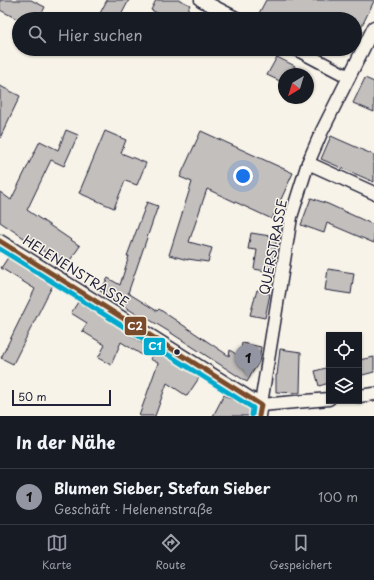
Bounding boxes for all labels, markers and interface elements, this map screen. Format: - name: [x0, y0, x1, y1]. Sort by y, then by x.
- search box: [12, 12, 362, 56]
- icon: search: [26, 23, 48, 45]
- text: Hier suchen: [58, 23, 143, 46]
- north arrow: [278, 68, 314, 104]
- your location: [233, 166, 253, 186]
- street label: QUERSTRASSE: [254, 198, 291, 296]
- street label: HELENENSTRASSE: [20, 230, 133, 311]
- line badge: C2: [124, 316, 147, 336]
- text: C2: [127, 317, 143, 334]
- map controls: [326, 332, 362, 404]
- button: locate: [326, 332, 362, 368]
- line badge: C1: [143, 337, 166, 356]
- text: C1: [148, 337, 162, 354]
- pin: 1: [235, 344, 261, 377]
- unlabelled marker: [172, 347, 182, 357]
- button: layers: [326, 368, 362, 404]
- scale bar: [12, 388, 111, 407]
- text: 50 m: [18, 388, 47, 405]
- text: In der Nähe: [16, 429, 115, 455]
- text: Blumen Sieber, Stefan Sieber: [54, 476, 270, 499]
- text: 1: [26, 487, 32, 506]
- text: 100 m: [318, 487, 358, 506]
- text: Geschäft · Helenenstraße: [54, 499, 213, 518]
- tab: Karte: [42, 532, 72, 573]
- tab: Route: [155, 532, 186, 573]
- tab: Gespeichert: [270, 532, 332, 573]

